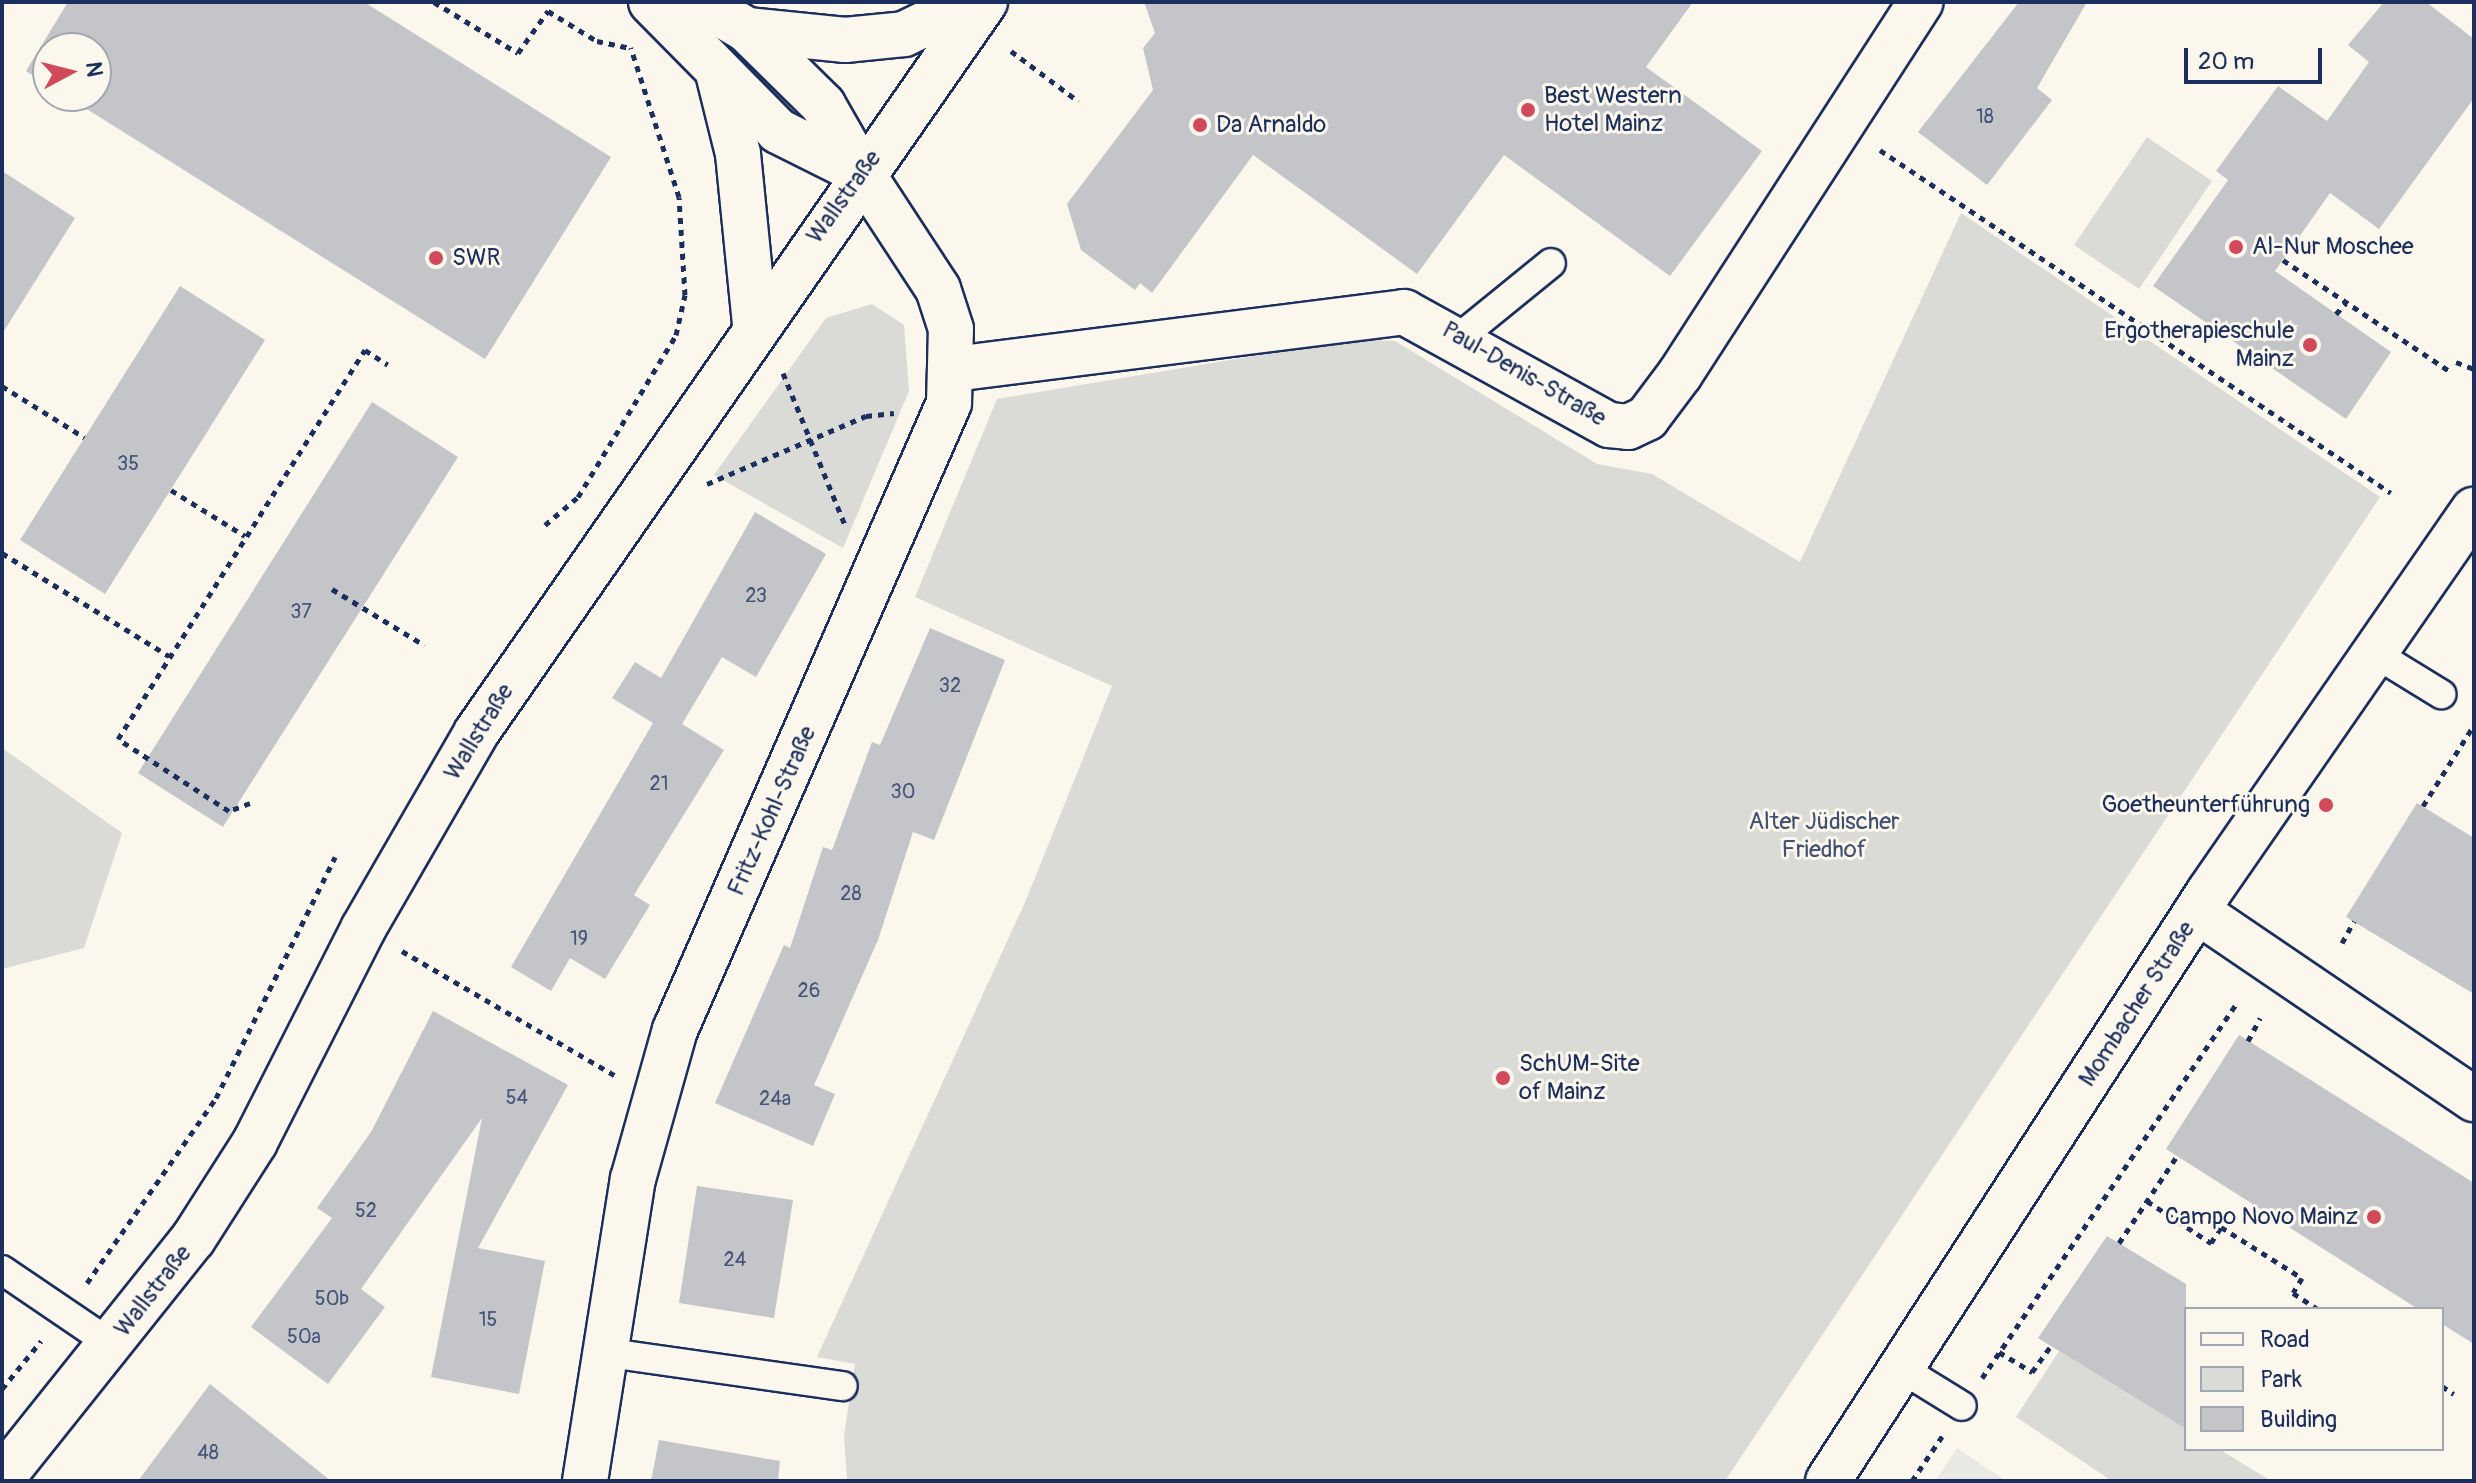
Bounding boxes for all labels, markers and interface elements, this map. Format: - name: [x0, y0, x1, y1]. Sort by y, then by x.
- north arrow: [32, 32, 112, 112]
- scale bar: [2188, 32, 2326, 82]
- text: 20 m: [2198, 47, 2254, 76]
- text: N: [79, 60, 109, 78]
- place label: Best Western Hotel Mainz: [1544, 82, 1682, 138]
- marker: Best Western Hotel Mainz: [1519, 101, 1537, 119]
- house number: 18: [1976, 104, 1994, 128]
- place label: Da Arnaldo: [1216, 111, 1326, 139]
- marker: Da Arnaldo: [1191, 116, 1209, 134]
- street label: Wallstraße: [801, 145, 887, 249]
- place label: Al-Nur Moschee: [2252, 233, 2414, 261]
- marker: Al-Nur Moschee: [2227, 238, 2245, 256]
- place label: SWR: [452, 244, 500, 272]
- marker: SWR: [427, 249, 445, 267]
- street label: Paul-Denis-Straße: [1437, 315, 1611, 433]
- place label: Ergotherapieschule Mainz: [2104, 317, 2294, 373]
- marker: Ergotherapieschule Mainz: [2301, 336, 2319, 354]
- house number: 35: [117, 451, 139, 475]
- house number: 23: [745, 583, 767, 607]
- house number: 37: [290, 599, 312, 623]
- house number: 32: [939, 673, 961, 697]
- street label: Wallstraße: [438, 679, 520, 785]
- street label: Fritz-Kohl-Straße: [722, 722, 822, 900]
- house number: 21: [650, 771, 668, 795]
- house number: 30: [891, 779, 915, 803]
- place label: Goetheunterführung: [2101, 791, 2310, 819]
- marker: Goetheunterführung: [2317, 796, 2335, 814]
- park label: Alter Jüdischer Friedhof: [1748, 808, 1900, 864]
- house number: 28: [840, 881, 862, 905]
- street label: Mombacher Straße: [2073, 916, 2201, 1092]
- house number: 19: [570, 926, 588, 950]
- house number: 26: [798, 978, 820, 1002]
- place label: SchUM-Site of Mainz: [1519, 1050, 1640, 1106]
- marker: SchUM-Site of Mainz: [1494, 1069, 1512, 1087]
- house number: 54: [506, 1085, 528, 1109]
- house number: 24a: [759, 1086, 791, 1110]
- house number: 52: [355, 1198, 377, 1222]
- place label: Campo Novo Mainz: [2165, 1203, 2358, 1231]
- marker: Campo Novo Mainz: [2365, 1208, 2383, 1226]
- street label: Wallstraße: [108, 1240, 198, 1342]
- house number: 24: [724, 1247, 746, 1271]
- house number: 50b: [315, 1286, 349, 1310]
- house number: 15: [479, 1307, 497, 1331]
- legend: [2184, 1307, 2444, 1451]
- house number: 50a: [287, 1324, 321, 1348]
- text: Road: [2260, 1325, 2310, 1354]
- text: Park: [2260, 1365, 2302, 1394]
- text: Building: [2260, 1405, 2337, 1434]
- house number: 48: [197, 1440, 219, 1464]

